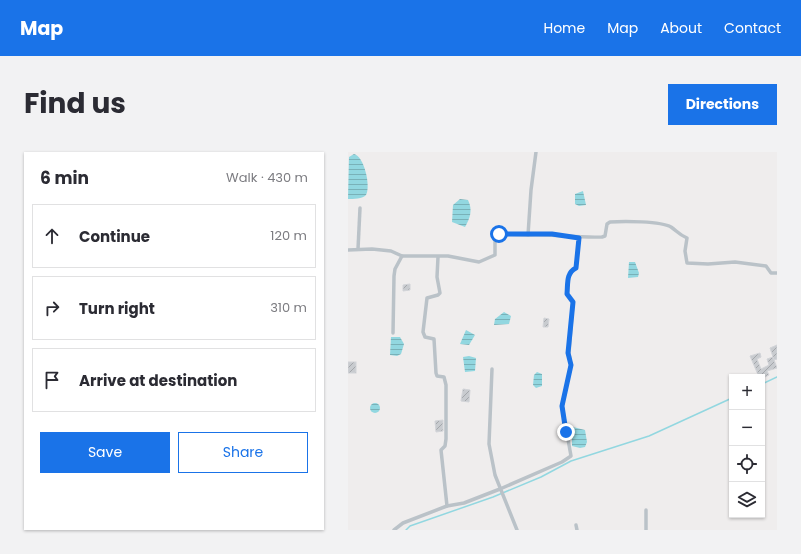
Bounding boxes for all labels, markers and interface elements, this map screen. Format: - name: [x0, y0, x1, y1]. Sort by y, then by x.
- text: Map: [20, 15, 63, 42]
- text: Home: [543, 18, 585, 38]
- text: Map: [607, 18, 638, 38]
- text: About: [660, 18, 702, 38]
- text: Contact: [724, 18, 781, 38]
- text: Find us: [24, 84, 126, 123]
- button: Directions: [668, 84, 777, 125]
- text: 6 min: [40, 166, 89, 190]
- text: Walk · 430 m: [226, 168, 308, 187]
- icon: ahead: [41, 225, 63, 247]
- route start: [490, 225, 508, 243]
- text: Continue: [79, 226, 150, 247]
- text: 120 m: [270, 226, 307, 245]
- icon: right: [41, 297, 63, 319]
- text: Turn right: [79, 298, 155, 319]
- text: 310 m: [270, 298, 307, 317]
- icon: arrive: [41, 369, 63, 391]
- text: Arrive at destination: [79, 370, 237, 391]
- map controls: [729, 374, 765, 518]
- button: +: [729, 374, 765, 410]
- button: −: [729, 410, 765, 446]
- route end: [557, 423, 575, 441]
- button: Save: [40, 432, 170, 473]
- button: Share: [178, 432, 308, 473]
- button: locate: [729, 446, 765, 482]
- button: layers: [729, 482, 765, 518]

